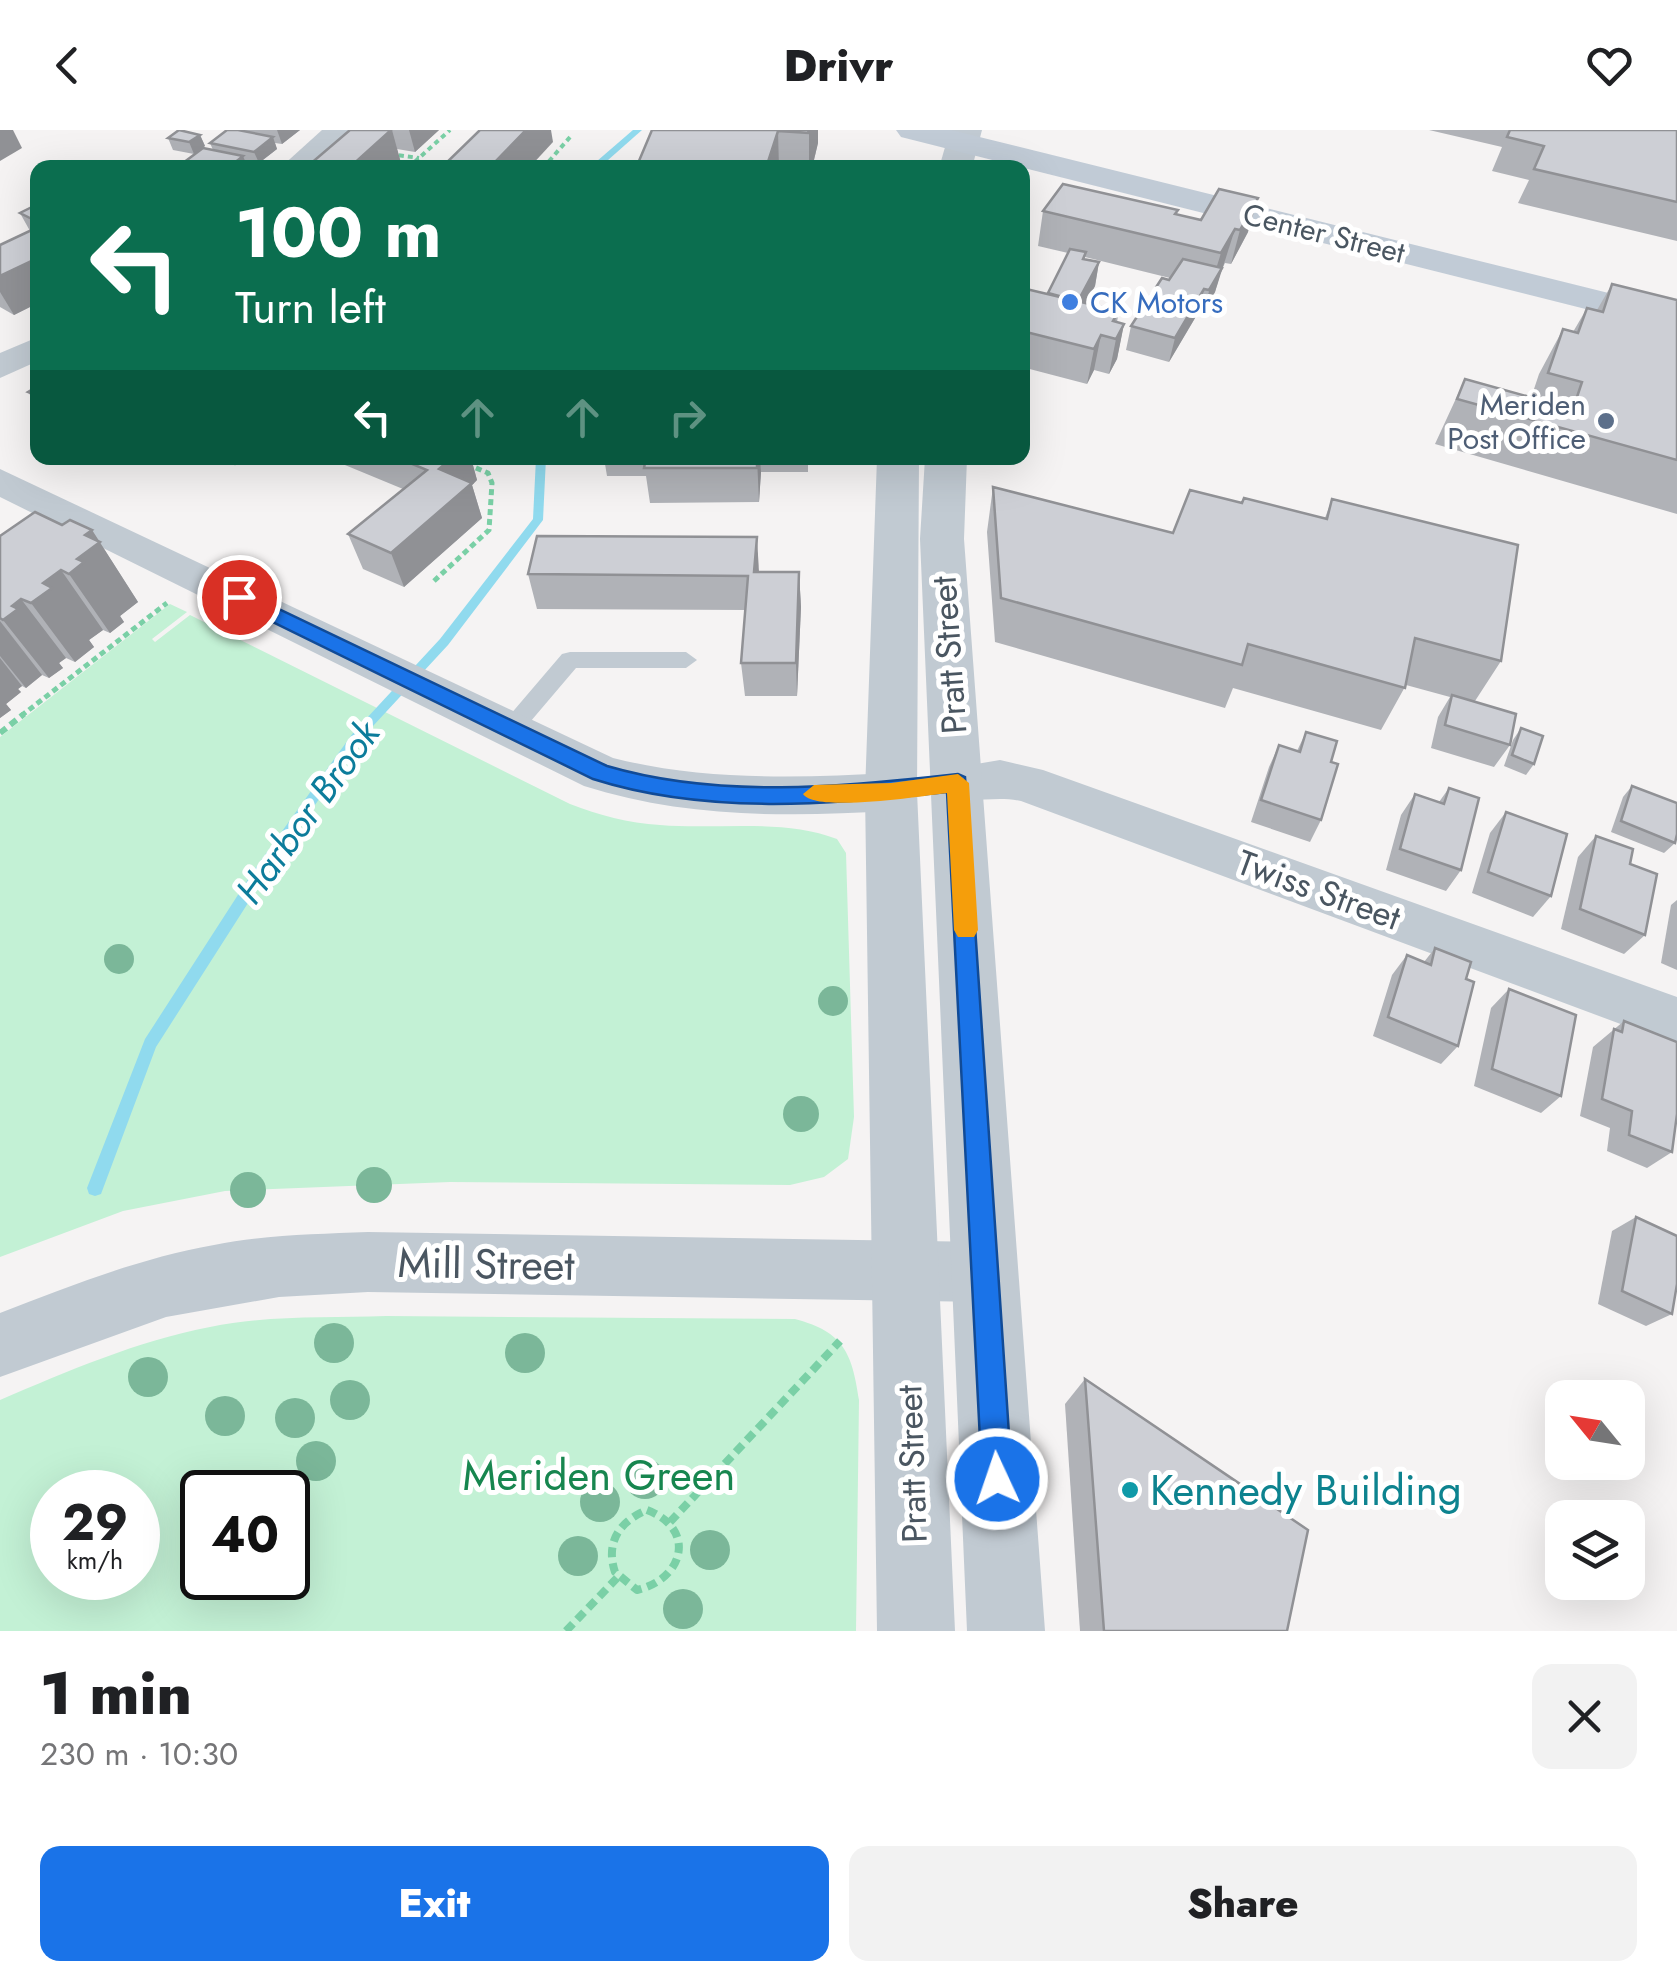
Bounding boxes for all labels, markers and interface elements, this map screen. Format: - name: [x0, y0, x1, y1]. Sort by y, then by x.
- text: Drivr: [783, 33, 894, 98]
- icon: back: [40, 38, 95, 93]
- icon: heart: [1582, 38, 1637, 93]
- text: 100 m: [235, 182, 442, 283]
- street label: Center Street: [1239, 192, 1410, 274]
- icon: left: [70, 200, 200, 330]
- text: Turn left: [235, 275, 386, 340]
- place label: CK Motors: [1090, 281, 1223, 324]
- marker: CK Motors: [1059, 291, 1081, 313]
- place label: Meriden Post Office: [1447, 383, 1586, 460]
- icon: left: [345, 390, 400, 445]
- icon: ahead: [450, 390, 505, 445]
- icon: ahead: [555, 390, 610, 445]
- icon: right: [660, 390, 715, 445]
- marker: Meriden Post Office: [1595, 410, 1617, 432]
- pin: [197, 555, 282, 640]
- icon: arrive: [212, 570, 267, 625]
- street label: Pratt Street: [919, 574, 979, 736]
- water label: Harbor Brook: [222, 708, 393, 915]
- street label: Twiss Street: [1230, 837, 1408, 943]
- street label: Mill Street: [397, 1232, 575, 1296]
- north arrow: [1545, 1380, 1645, 1480]
- map controls: [1545, 1380, 1645, 1600]
- street label: Pratt Street: [884, 1384, 940, 1544]
- position arrow: [945, 1427, 1049, 1531]
- park label: Meriden Green: [463, 1445, 735, 1506]
- place label: Kennedy Building: [1150, 1460, 1462, 1521]
- speed limit sign: 40: [180, 1470, 310, 1600]
- marker: Kennedy Building: [1119, 1479, 1141, 1501]
- text: 29: [62, 1486, 128, 1559]
- button: layers: [1545, 1500, 1645, 1600]
- text: km/h: [67, 1542, 123, 1578]
- text: 1 min: [40, 1650, 192, 1737]
- button: close: [1532, 1664, 1637, 1769]
- text: 230 m · 10:30: [40, 1731, 238, 1777]
- button: Exit: [40, 1846, 829, 1961]
- button: Share: [849, 1846, 1637, 1961]

